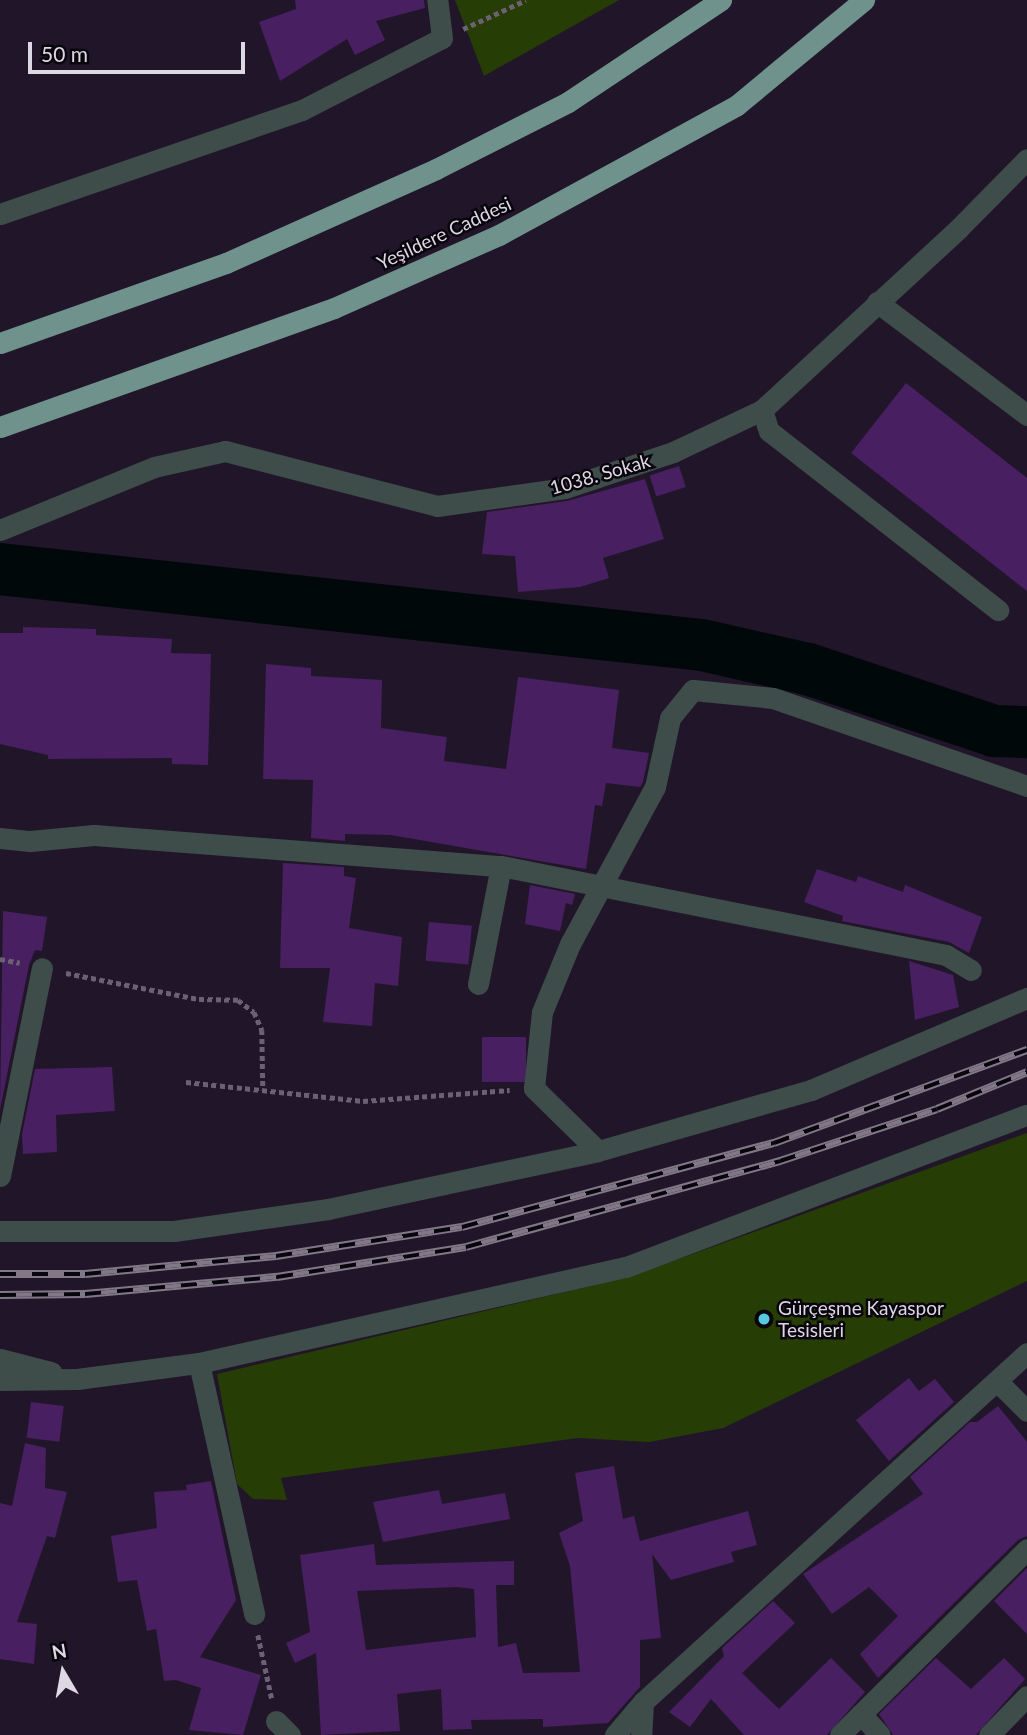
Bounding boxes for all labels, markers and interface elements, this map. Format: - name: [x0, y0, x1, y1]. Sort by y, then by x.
- scale bar: [32, 28, 248, 72]
- text: 50 m: [41, 41, 88, 66]
- street label: Yeşildere Caddesi: [373, 192, 515, 274]
- street label: 1038. Sokak: [547, 449, 653, 499]
- place label: Gürçeşme Kayaspor Tesisleri: [778, 1297, 944, 1341]
- marker: Gürçeşme Kayaspor Tesisleri: [756, 1311, 772, 1327]
- north arrow: [28, 1637, 98, 1707]
- text: N: [50, 1638, 68, 1663]

